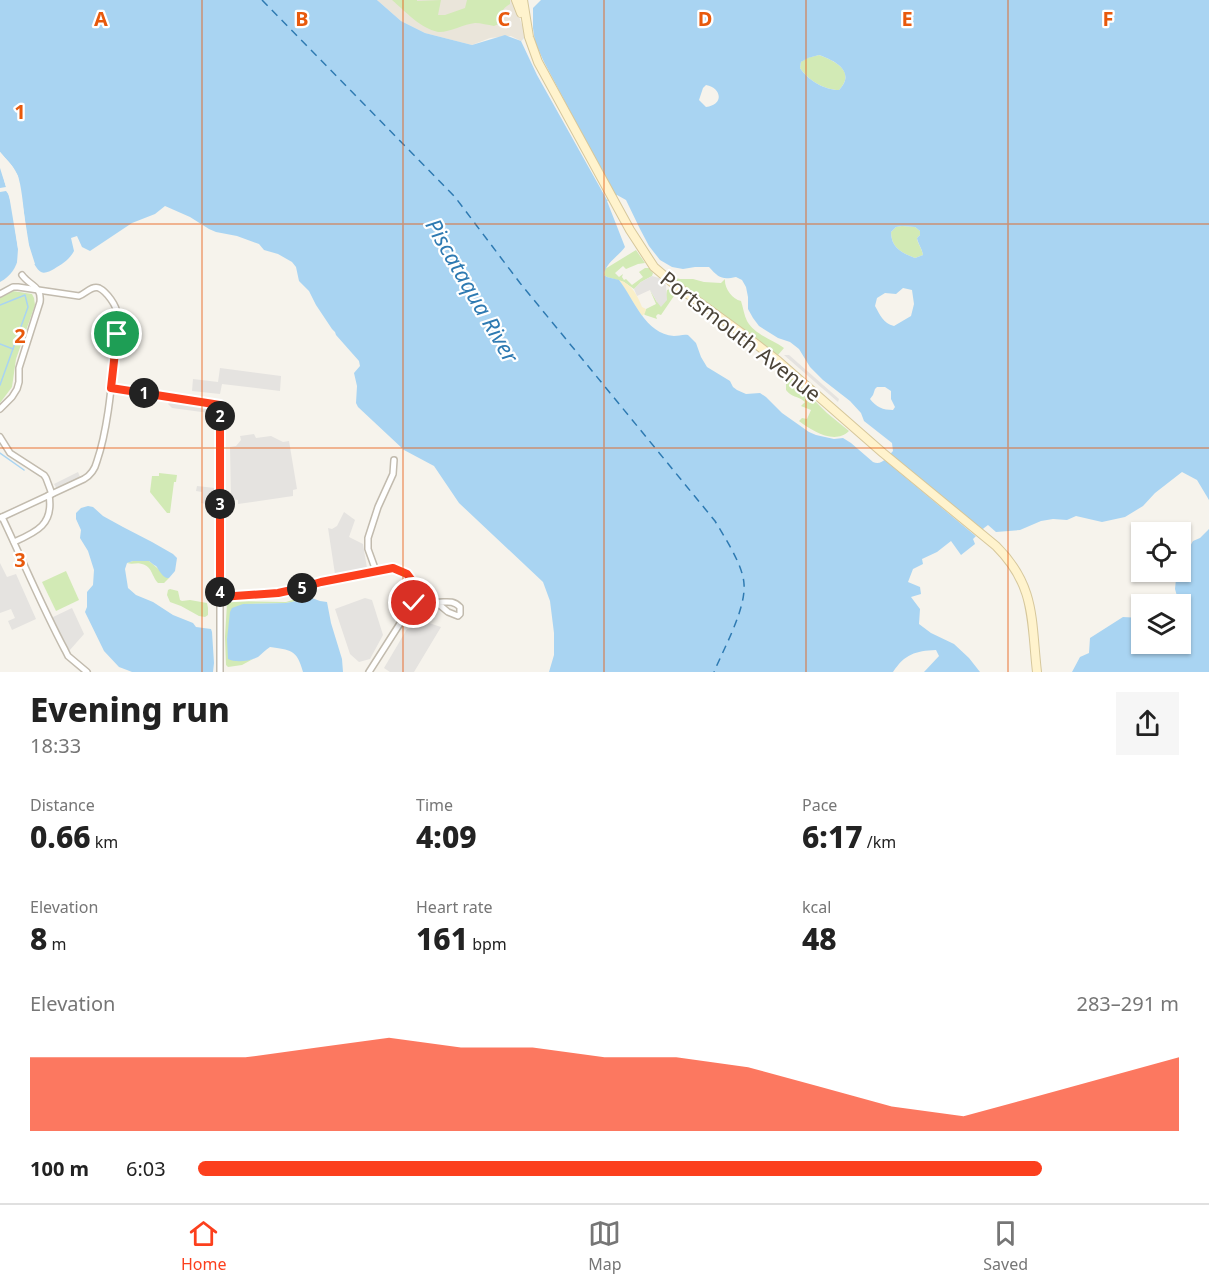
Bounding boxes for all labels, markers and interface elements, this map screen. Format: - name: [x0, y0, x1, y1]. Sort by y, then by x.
- text: A: [94, 5, 108, 32]
- text: B: [295, 5, 309, 32]
- text: C: [498, 5, 511, 32]
- text: D: [698, 5, 712, 32]
- text: E: [901, 5, 913, 32]
- text: F: [1103, 5, 1113, 32]
- text: 1: [14, 98, 26, 125]
- water label: Piscataqua River: [420, 212, 527, 369]
- street label: Portsmouth Avenue: [655, 264, 827, 408]
- pin: [91, 308, 142, 359]
- icon: arrive: [100, 317, 133, 350]
- text: 2: [14, 322, 26, 349]
- pin: 1: [129, 378, 159, 408]
- text: 1: [139, 382, 149, 404]
- pin: 2: [205, 401, 235, 431]
- text: 2: [215, 405, 225, 427]
- pin: 3: [205, 489, 235, 519]
- text: 3: [215, 493, 225, 515]
- map controls: [1131, 522, 1191, 654]
- button: locate: [1131, 522, 1191, 582]
- text: 3: [14, 546, 26, 573]
- pin: 5: [287, 573, 317, 603]
- pin: 4: [205, 577, 235, 607]
- text: 5: [297, 577, 307, 599]
- pin: [388, 577, 439, 628]
- text: 4: [215, 581, 225, 603]
- icon: check: [397, 586, 430, 619]
- button: layers: [1131, 594, 1191, 654]
- text: Evening run: [30, 687, 230, 732]
- button: share: [1116, 692, 1179, 755]
- text: 18:33: [30, 732, 81, 759]
- text: Distance: [30, 794, 95, 816]
- text: Time: [416, 794, 453, 816]
- text: Pace: [802, 794, 837, 816]
- text: 0.66: [30, 816, 91, 857]
- text: 4:09: [416, 816, 477, 857]
- text: 6:17: [802, 816, 863, 857]
- text: km: [91, 831, 118, 853]
- text: /km: [863, 831, 896, 853]
- text: Elevation: [30, 896, 98, 918]
- text: Heart rate: [416, 896, 492, 918]
- text: kcal: [802, 896, 831, 918]
- text: 8: [30, 918, 47, 959]
- text: 161: [416, 918, 468, 959]
- text: 48: [802, 918, 837, 959]
- text: m: [47, 933, 66, 955]
- text: bpm: [468, 933, 507, 955]
- text: Elevation: [30, 990, 115, 1017]
- text: 283–291 m: [1076, 990, 1179, 1017]
- text: 100 m: [30, 1155, 89, 1182]
- text: 6:03: [126, 1155, 166, 1182]
- tab: Home: [181, 1217, 226, 1275]
- tab: Map: [588, 1217, 622, 1275]
- tab: Saved: [983, 1217, 1028, 1275]

